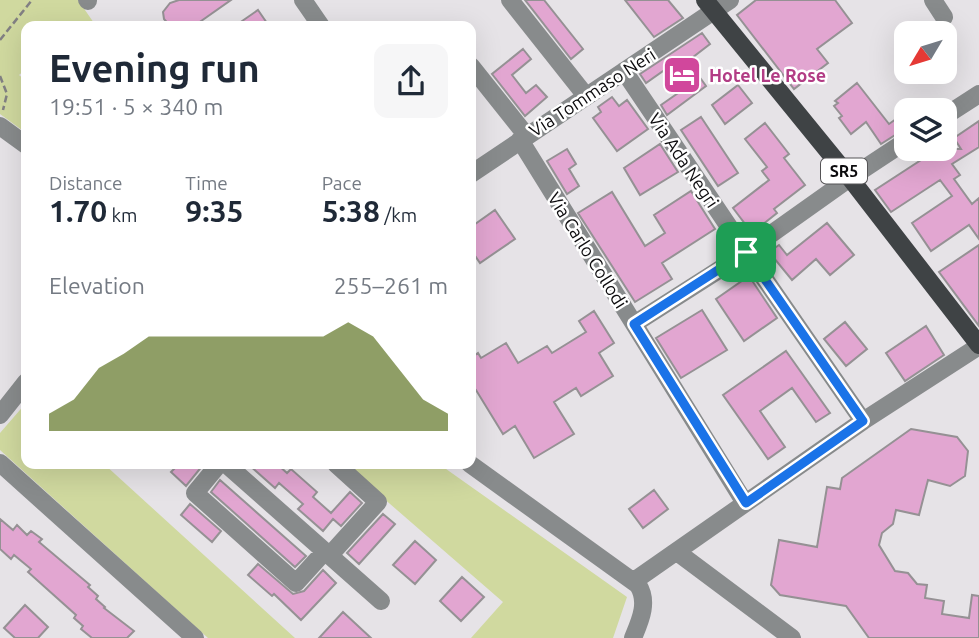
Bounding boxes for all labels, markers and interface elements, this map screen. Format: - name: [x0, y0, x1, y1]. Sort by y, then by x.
- north arrow: [894, 21, 957, 84]
- map controls: [894, 21, 957, 161]
- button: share: [374, 44, 448, 118]
- street label: Via Tommaso Neri: [525, 44, 659, 140]
- text: Evening run: [49, 47, 260, 89]
- hotel icon: Hotel Le Rose: [661, 54, 703, 96]
- place label: Hotel Le Rose: [709, 65, 826, 85]
- text: 19:51 · 5 × 340 m: [49, 94, 223, 119]
- button: layers: [894, 98, 957, 161]
- street label: Via Ada Negri: [645, 109, 723, 211]
- road number: SR5: [821, 158, 867, 183]
- text: Distance: [49, 172, 123, 194]
- text: Time: [185, 172, 228, 194]
- text: Pace: [322, 172, 362, 194]
- street label: Via Carlo Collodi: [544, 188, 632, 312]
- text: 1.70: [49, 194, 107, 228]
- text: 9:35: [185, 194, 243, 228]
- text: 5:38: [322, 194, 380, 228]
- text: km: [107, 204, 137, 226]
- text: /km: [380, 204, 417, 226]
- pin: [716, 222, 776, 282]
- icon: arrive: [727, 233, 765, 271]
- text: Elevation: [49, 273, 145, 298]
- text: 255–261 m: [334, 273, 448, 298]

